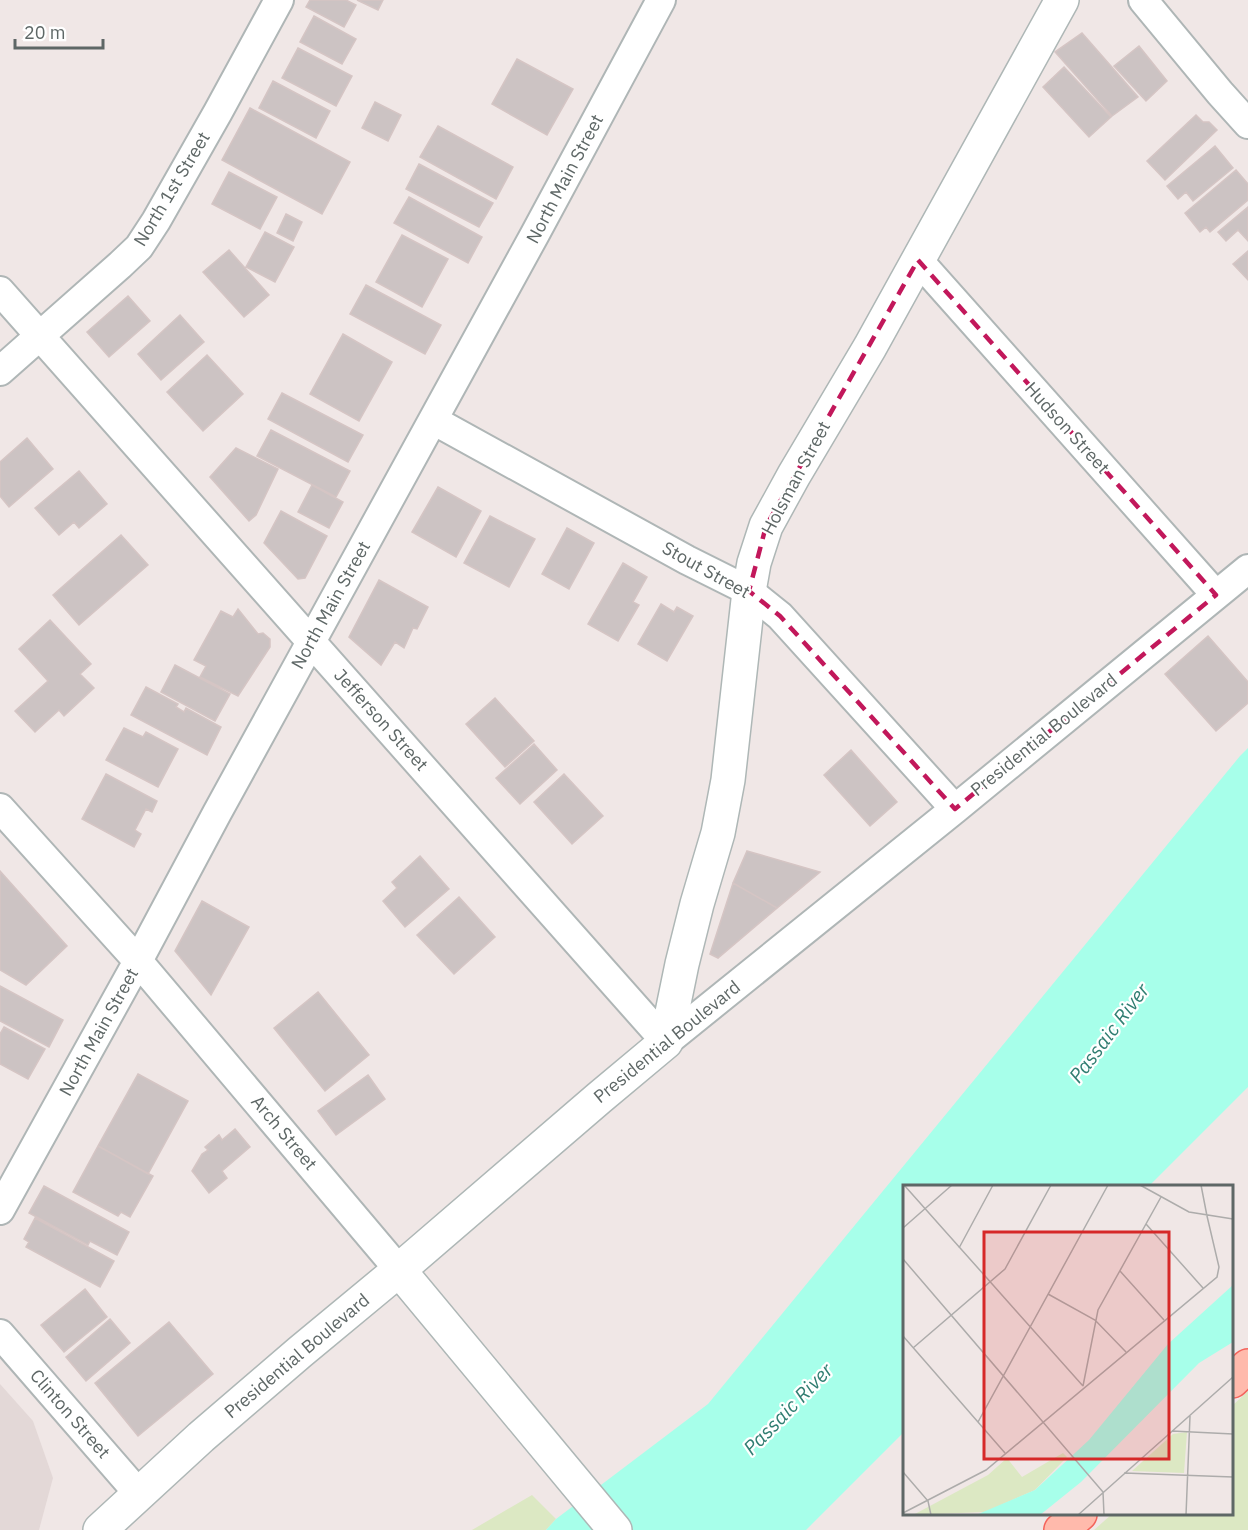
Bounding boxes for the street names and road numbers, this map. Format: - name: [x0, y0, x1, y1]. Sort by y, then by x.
- street label: North Main Street: [521, 110, 608, 247]
- street label: North 1st Street: [128, 127, 215, 250]
- street label: Hudson Street: [1020, 377, 1115, 478]
- street label: Holsman Street: [756, 417, 835, 539]
- street label: Stout Street: [658, 536, 754, 603]
- street label: North Main Street: [286, 537, 375, 673]
- street label: Jefferson Street: [329, 664, 433, 776]
- street label: Presidential Boulevard: [966, 668, 1122, 801]
- street label: North Main Street: [54, 964, 143, 1100]
- street label: Presidential Boulevard: [589, 975, 745, 1108]
- street label: Arch Street: [246, 1090, 322, 1175]
- street label: Presidential Boulevard: [219, 1288, 374, 1423]
- street label: Clinton Street: [25, 1364, 115, 1463]

